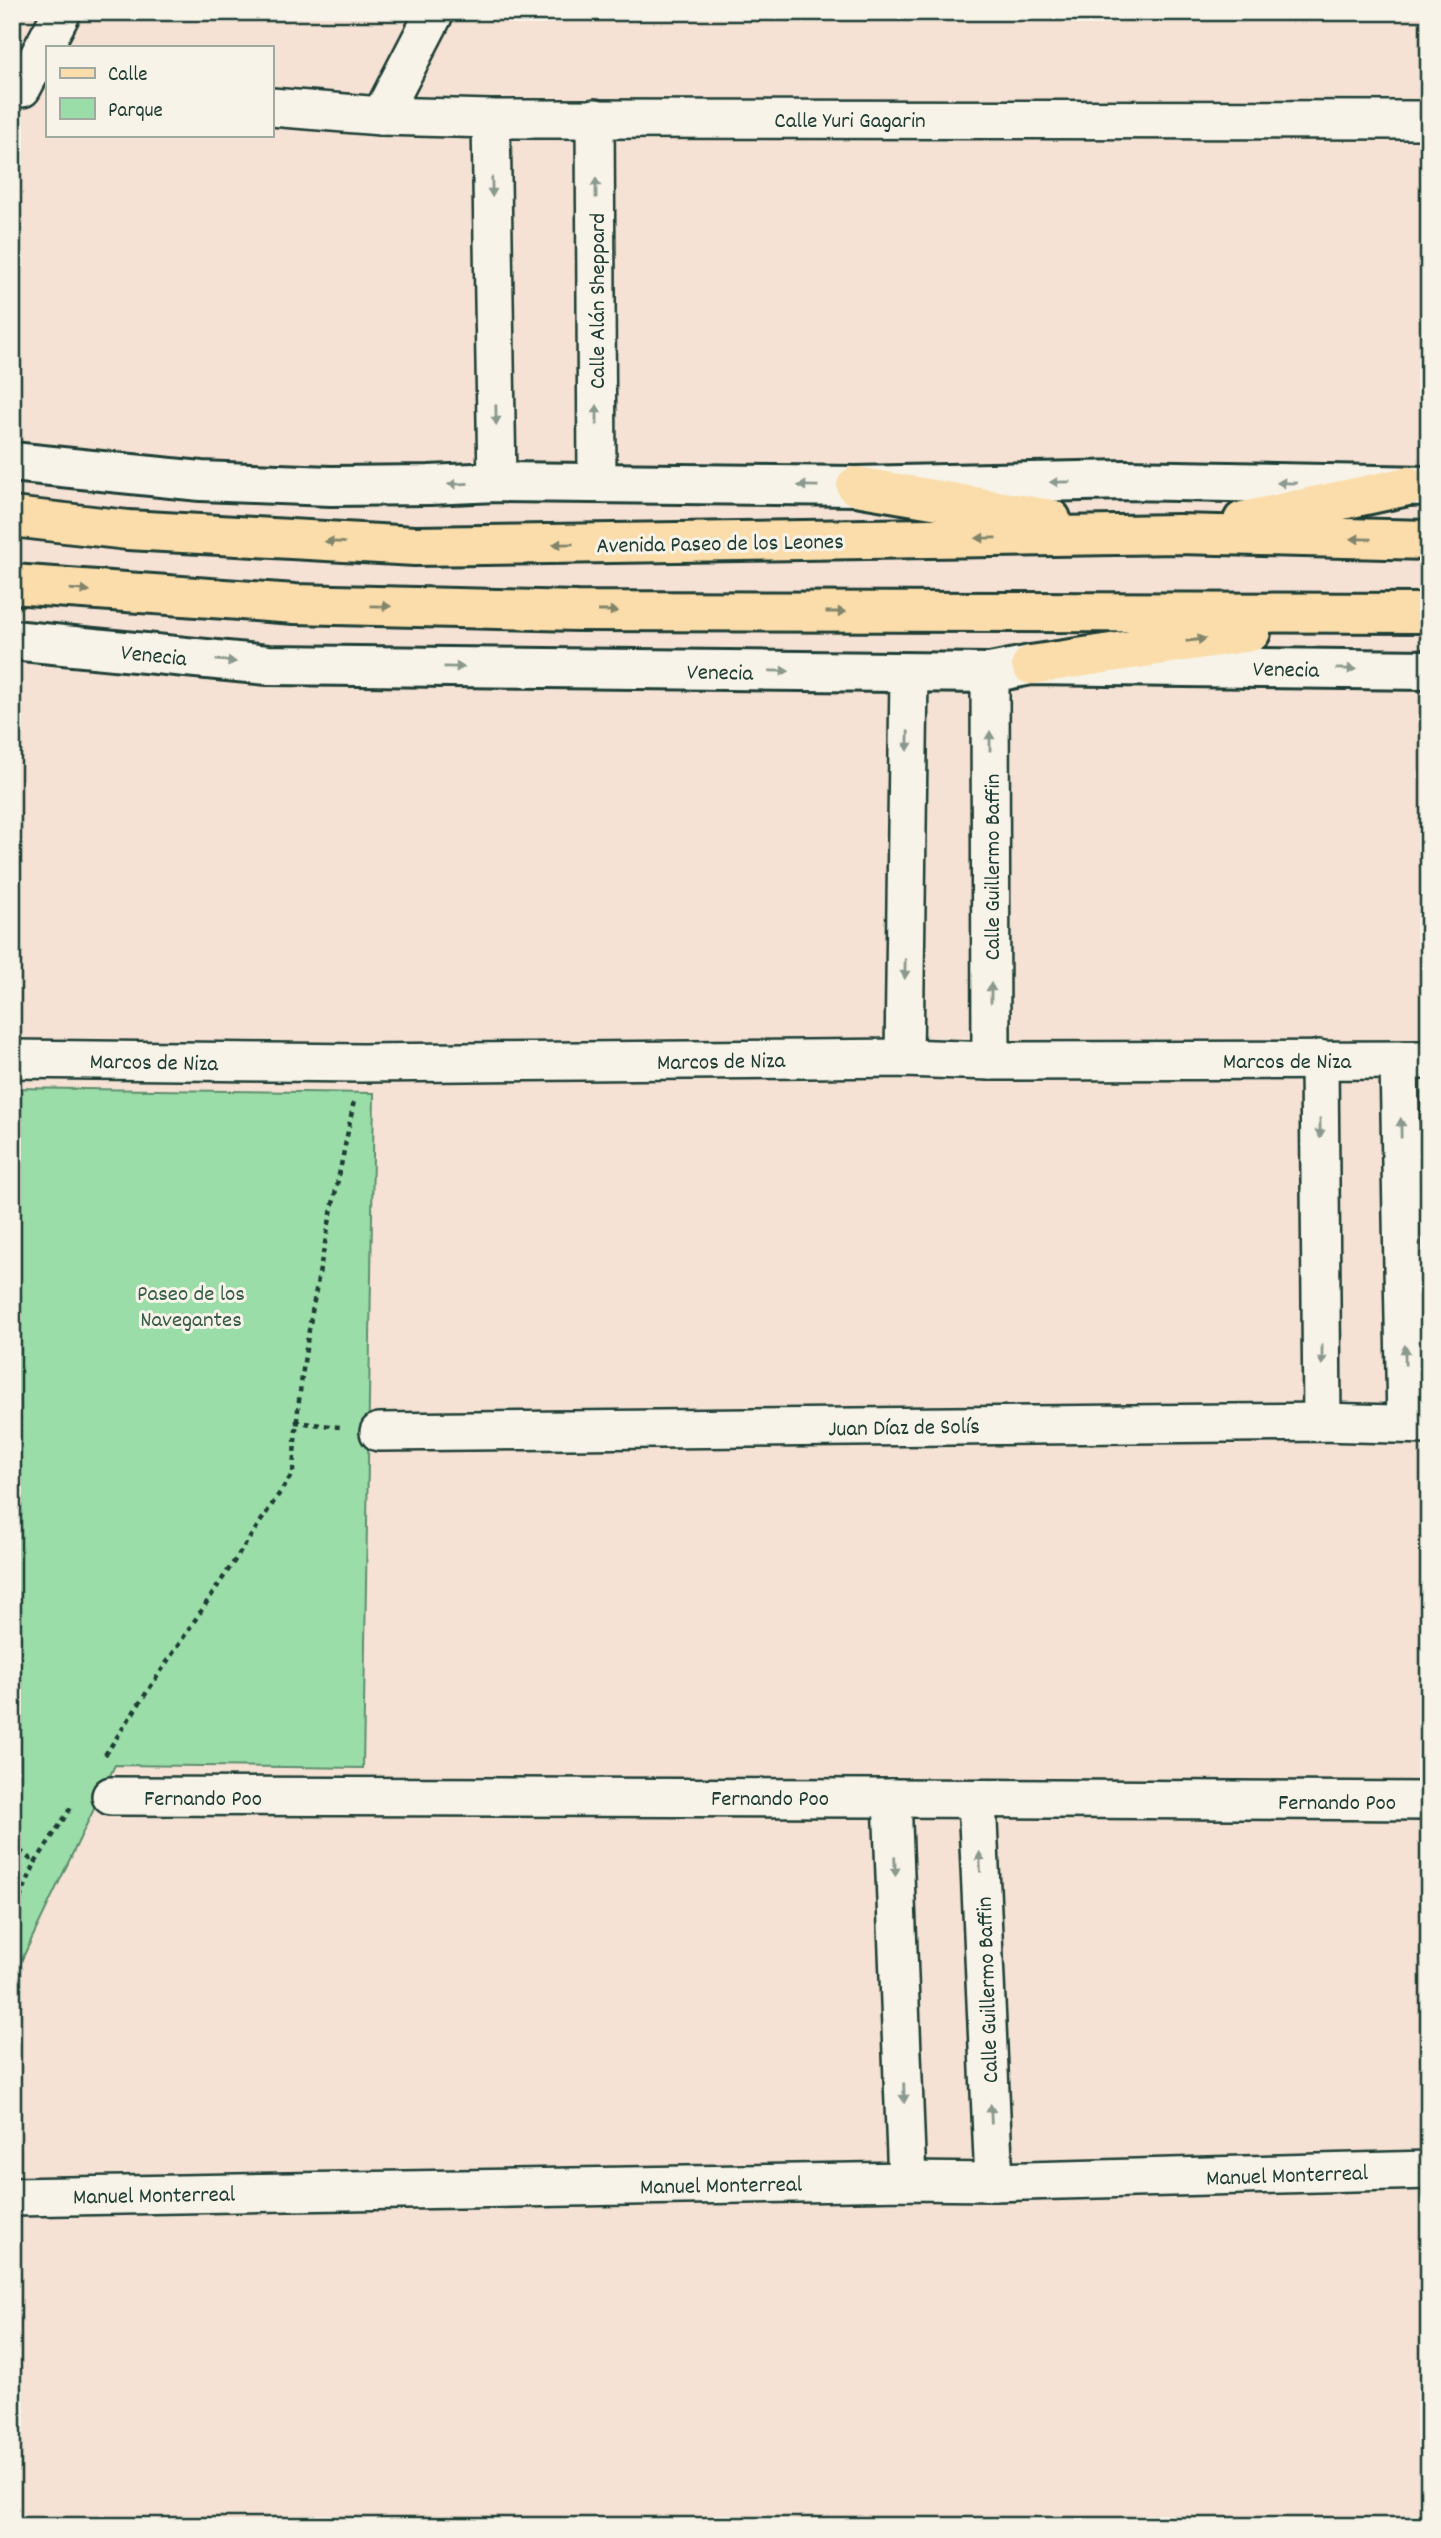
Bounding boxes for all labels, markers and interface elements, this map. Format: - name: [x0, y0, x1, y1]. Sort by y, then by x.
- legend: [46, 46, 273, 136]
- text: Calle: [108, 61, 147, 91]
- text: Parque: [108, 97, 163, 127]
- street label: Calle Yuri Gagarin: [774, 106, 926, 139]
- one-way arrow: [486, 176, 498, 198]
- one-way arrow: [590, 176, 602, 198]
- street label: Calle Alán Sheppard: [583, 213, 616, 389]
- one-way arrow: [490, 404, 502, 426]
- one-way arrow: [591, 404, 602, 426]
- one-way arrow: [1048, 476, 1070, 487]
- one-way arrow: [446, 478, 468, 489]
- one-way arrow: [1276, 478, 1298, 489]
- one-way arrow: [796, 480, 818, 492]
- street label: Avenida Paseo de los Leones: [596, 527, 844, 564]
- one-way arrow: [975, 532, 997, 543]
- one-way arrow: [1349, 533, 1371, 544]
- one-way arrow: [324, 536, 346, 547]
- one-way arrow: [551, 538, 573, 550]
- one-way arrow: [69, 585, 91, 596]
- one-way arrow: [370, 601, 392, 612]
- one-way arrow: [597, 605, 619, 617]
- one-way arrow: [825, 606, 847, 618]
- one-way arrow: [1185, 635, 1207, 646]
- street label: Venecia: [119, 638, 189, 677]
- street label: Venecia: [1253, 654, 1321, 689]
- one-way arrow: [216, 656, 238, 667]
- street label: Venecia: [687, 657, 755, 692]
- one-way arrow: [443, 661, 465, 673]
- one-way arrow: [1335, 663, 1357, 675]
- one-way arrow: [768, 666, 790, 677]
- one-way arrow: [902, 730, 914, 752]
- one-way arrow: [984, 730, 996, 752]
- street label: Calle Guillermo Baffin: [978, 774, 1011, 960]
- one-way arrow: [899, 958, 911, 980]
- one-way arrow: [985, 982, 997, 1004]
- street label: Marcos de Niza: [657, 1046, 787, 1081]
- street label: Marcos de Niza: [89, 1047, 220, 1082]
- street label: Marcos de Niza: [1223, 1047, 1352, 1080]
- one-way arrow: [1395, 1116, 1406, 1138]
- one-way arrow: [1314, 1117, 1326, 1139]
- park label: Paseo de los Navegantes: [137, 1279, 245, 1338]
- one-way arrow: [1316, 1344, 1328, 1366]
- one-way arrow: [1399, 1344, 1411, 1366]
- street label: Juan Díaz de Solís: [828, 1412, 980, 1447]
- street label: Fernando Poo: [144, 1784, 262, 1817]
- street label: Fernando Poo: [711, 1784, 829, 1817]
- street label: Fernando Poo: [1278, 1788, 1396, 1821]
- one-way arrow: [975, 1851, 986, 1873]
- one-way arrow: [889, 1855, 900, 1877]
- street label: Calle Guillermo Baffin: [970, 1896, 1009, 2084]
- one-way arrow: [898, 2082, 909, 2104]
- one-way arrow: [986, 2103, 997, 2125]
- street label: Manuel Monterreal: [1206, 2158, 1369, 2197]
- street label: Manuel Monterreal: [640, 2170, 803, 2205]
- street label: Manuel Monterreal: [73, 2180, 236, 2215]

